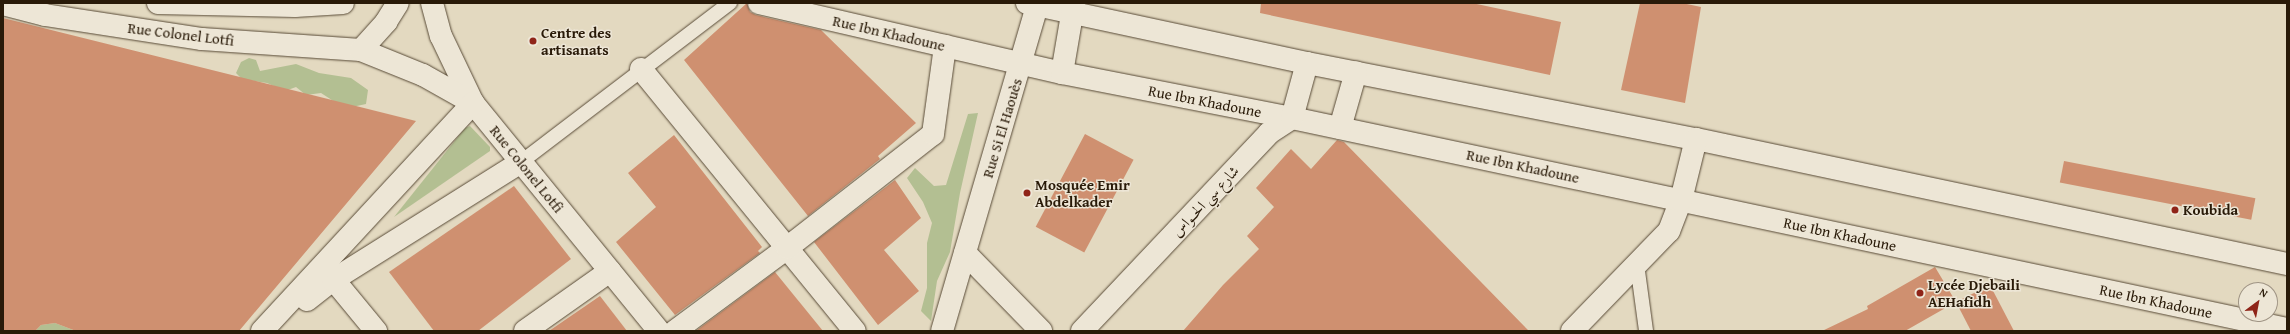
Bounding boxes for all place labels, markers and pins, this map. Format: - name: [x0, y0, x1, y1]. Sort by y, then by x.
- place label: Centre des artisanats: [541, 23, 611, 58]
- marker: Centre des artisanats: [528, 36, 538, 46]
- place label: Mosquée Emir Abdelkader: [1035, 175, 1130, 210]
- marker: Mosquée Emir Abdelkader: [1022, 188, 1032, 198]
- place label: Koubida: [2183, 201, 2238, 219]
- marker: Koubida: [2170, 205, 2180, 215]
- place label: Lycée Djebaili AEHafidh: [1928, 275, 2020, 310]
- marker: Lycée Djebaili AEHafidh: [1915, 288, 1925, 298]

